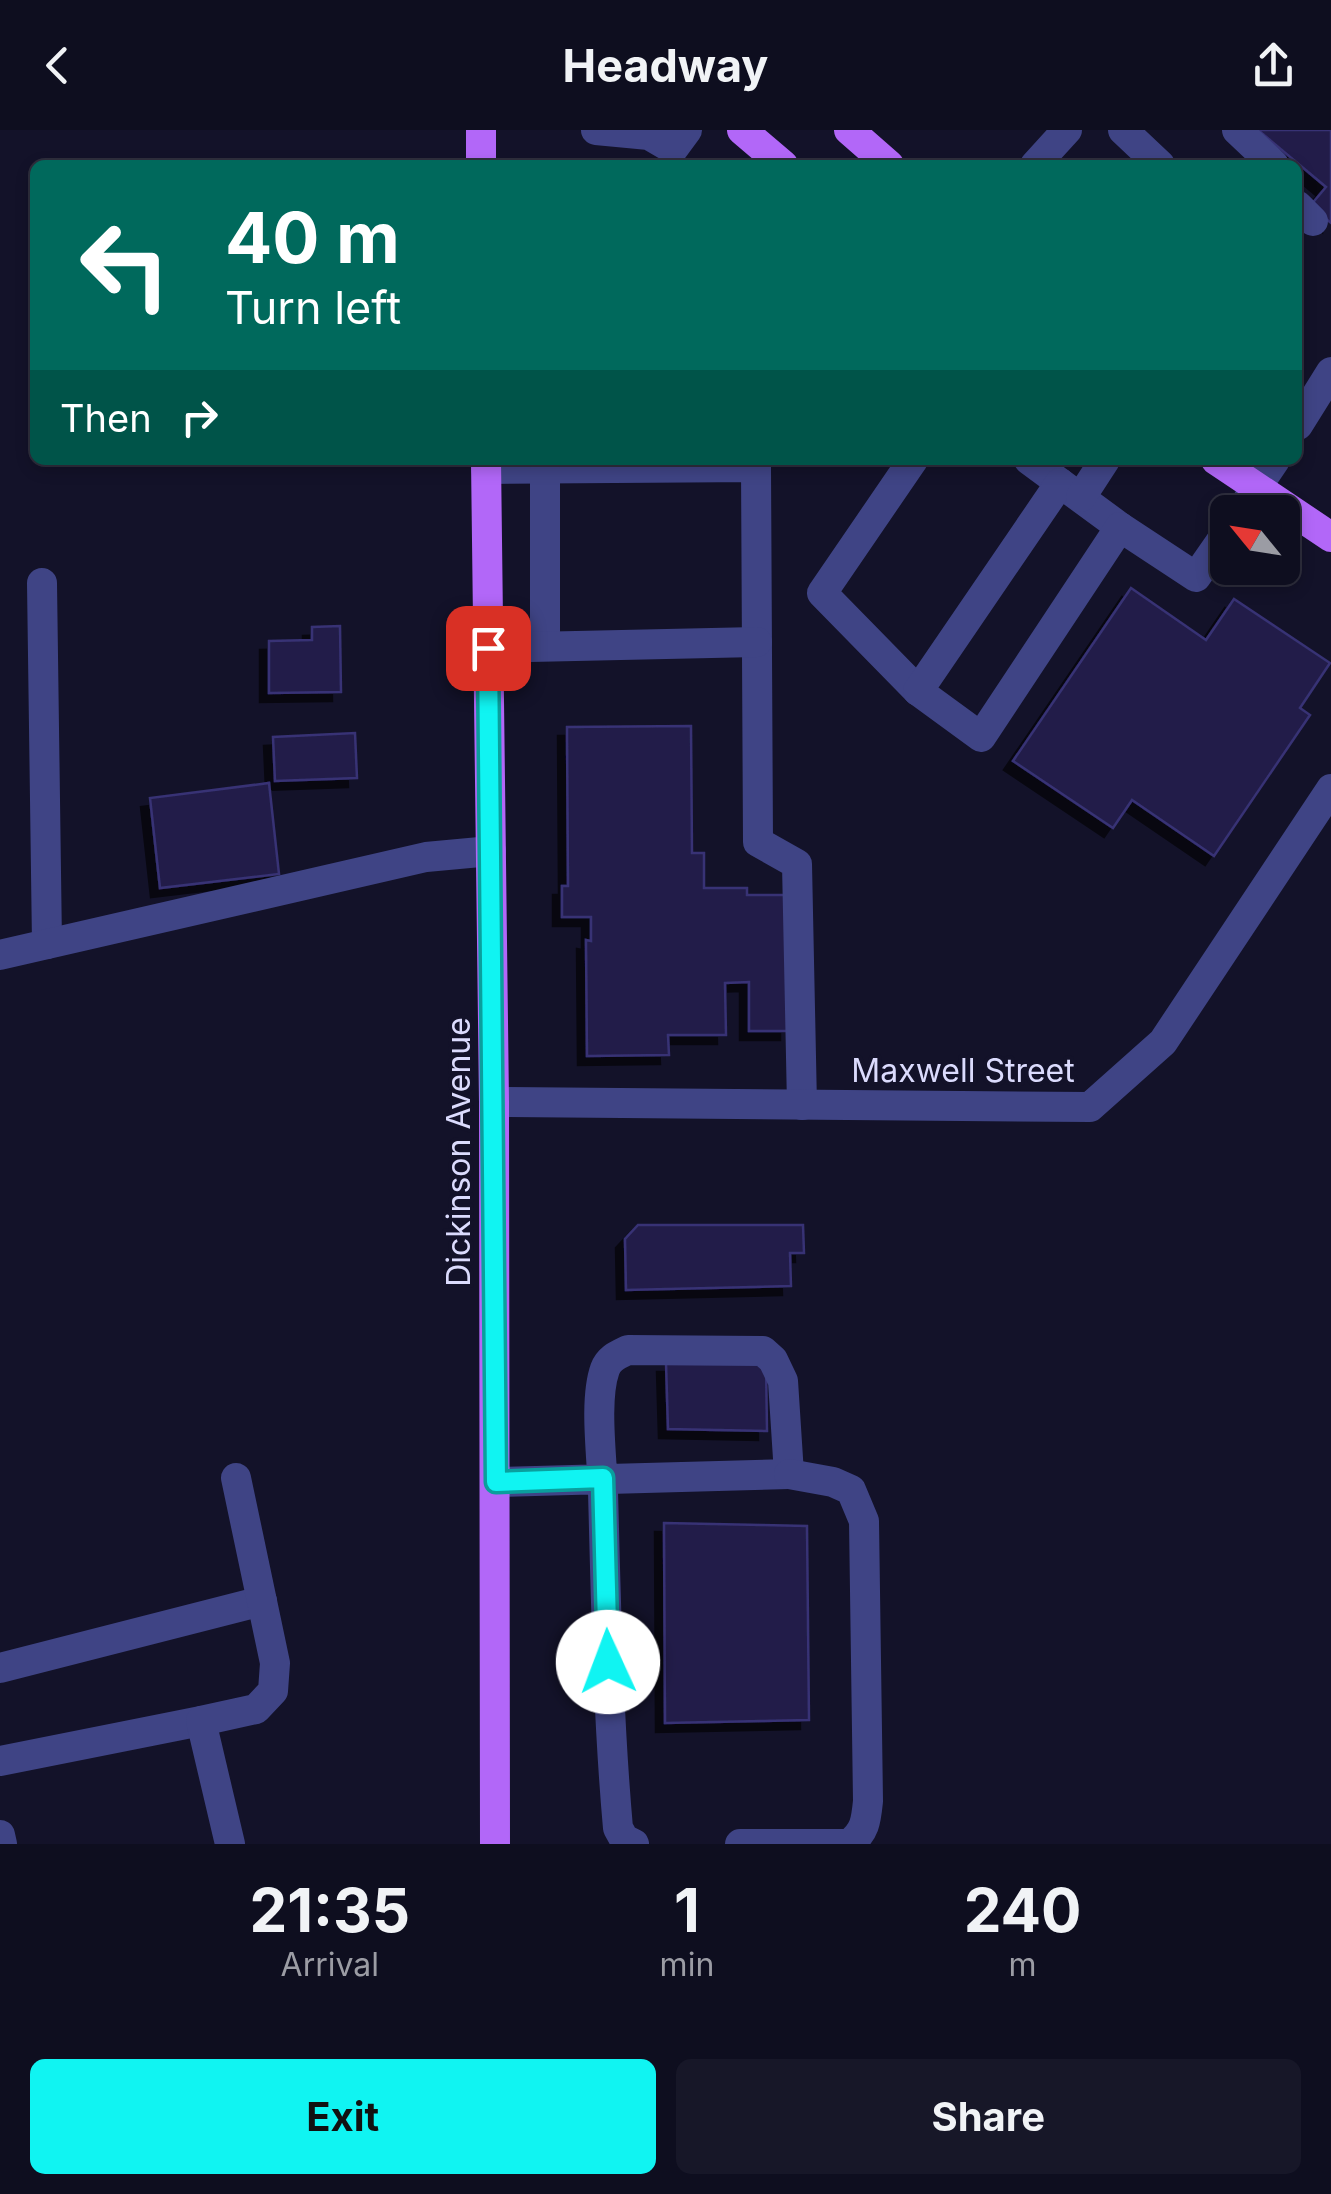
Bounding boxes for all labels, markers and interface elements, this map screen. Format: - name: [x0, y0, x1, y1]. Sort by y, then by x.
- icon: back: [30, 38, 85, 93]
- text: Headway: [563, 38, 768, 93]
- icon: share: [1246, 38, 1301, 93]
- text: 40 m: [225, 195, 400, 280]
- icon: left: [60, 200, 190, 330]
- text: Turn left: [225, 280, 401, 335]
- icon: right: [172, 390, 227, 445]
- text: Then: [60, 395, 152, 441]
- north arrow: [1210, 495, 1300, 585]
- map controls: [1210, 495, 1300, 585]
- pin: [446, 606, 531, 691]
- icon: arrive: [461, 621, 516, 676]
- street label: Dickinson Avenue: [439, 1017, 478, 1287]
- street label: Maxwell Street: [851, 1051, 1075, 1090]
- position arrow: [556, 1610, 660, 1714]
- text: 21:35: [249, 1874, 410, 1946]
- text: 1: [674, 1874, 700, 1946]
- text: 240: [964, 1874, 1082, 1946]
- text: Arrival: [281, 1945, 379, 1984]
- text: min: [660, 1945, 714, 1984]
- text: m: [1009, 1945, 1037, 1984]
- button: Exit: [30, 2059, 656, 2174]
- button: Share: [676, 2059, 1301, 2174]

